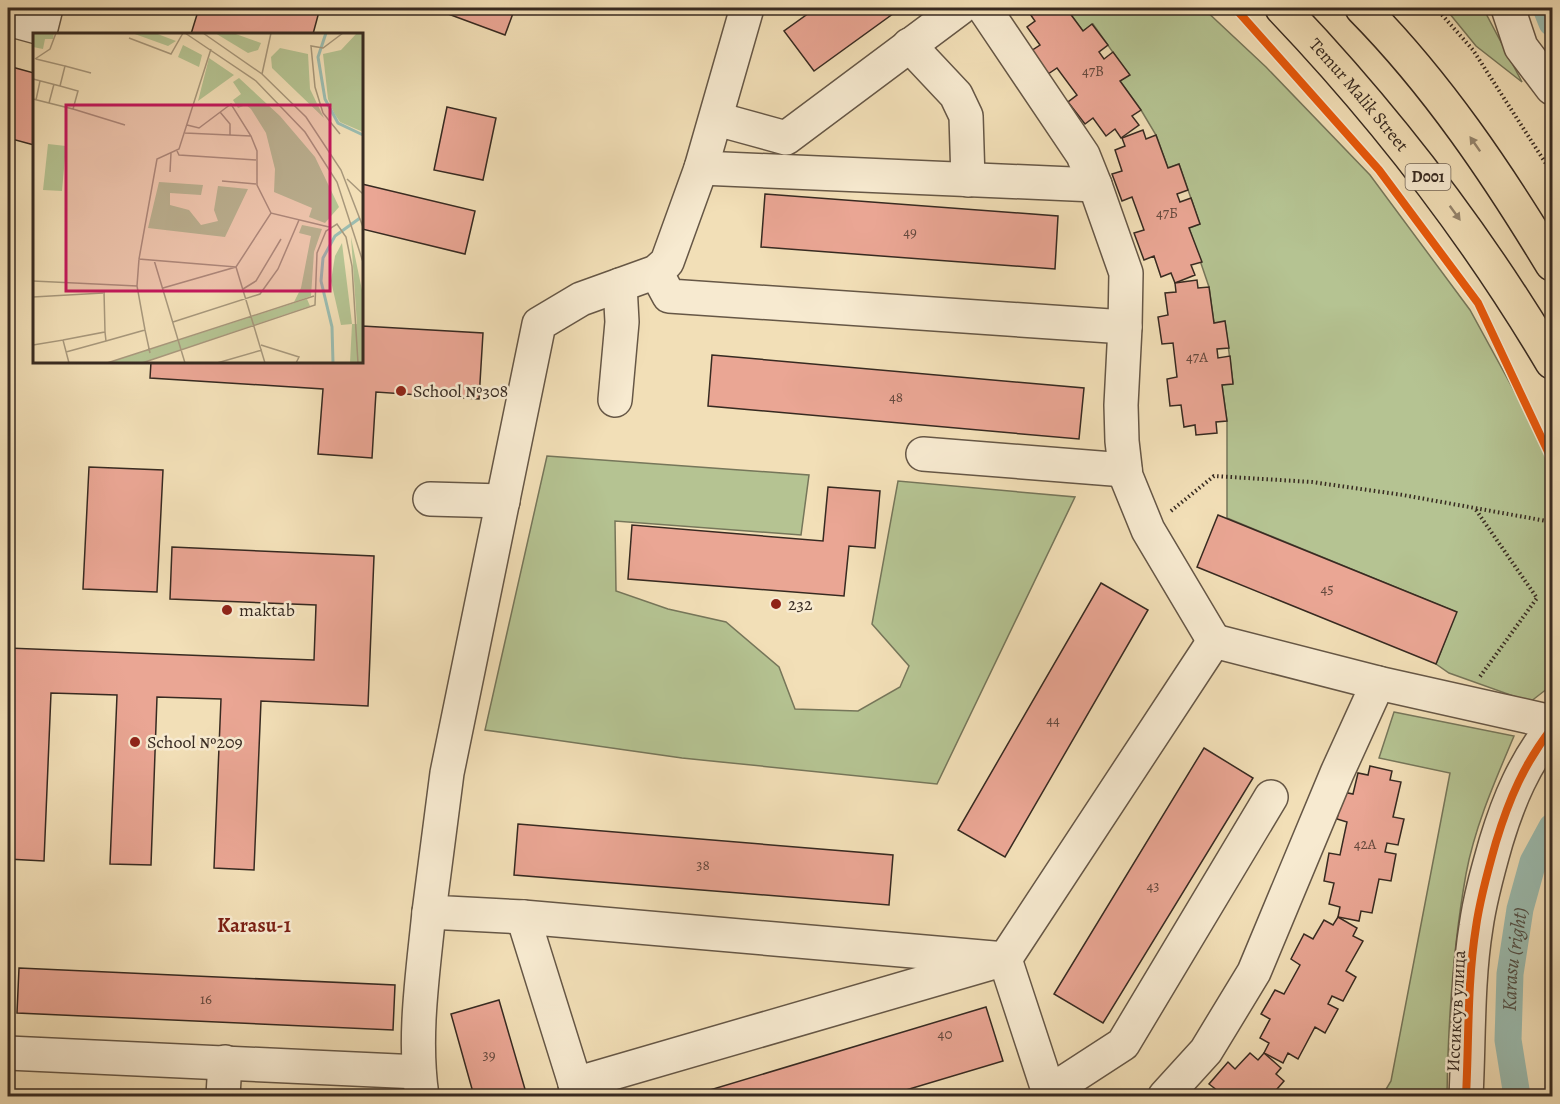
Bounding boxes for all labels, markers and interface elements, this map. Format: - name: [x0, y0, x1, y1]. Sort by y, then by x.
- inset map: [33, 33, 363, 363]
- street label: Temur Malik Street: [1304, 33, 1414, 156]
- house number: 47В: [1082, 61, 1104, 81]
- one-way arrow: [1470, 136, 1481, 152]
- road number: D001: [1406, 164, 1450, 190]
- house number: 47Б: [1156, 203, 1178, 223]
- one-way arrow: [1449, 205, 1461, 221]
- house number: 49: [903, 222, 917, 242]
- house number: 47А: [1186, 347, 1208, 367]
- place label: School №308: [413, 379, 508, 403]
- marker: School №308: [394, 384, 408, 398]
- house number: 48: [889, 387, 903, 407]
- house number: 45: [1320, 579, 1334, 599]
- place label: 232: [788, 592, 813, 616]
- marker: 232: [769, 597, 783, 611]
- place label: maktab: [239, 598, 295, 622]
- marker: maktab: [220, 603, 234, 617]
- house number: 44: [1046, 710, 1060, 730]
- place label: School №209: [147, 730, 243, 754]
- marker: School №209: [128, 735, 142, 749]
- house number: 42А: [1354, 834, 1377, 854]
- house number: 38: [696, 855, 710, 875]
- house number: 43: [1146, 876, 1160, 896]
- water label: Karasu (right): [1495, 905, 1534, 1012]
- district label: Karasu-1: [217, 912, 291, 939]
- street label: Иссиксув улица: [1441, 949, 1471, 1073]
- house number: 16: [200, 989, 212, 1009]
- house number: 40: [938, 1024, 952, 1044]
- house number: 39: [482, 1045, 496, 1065]

